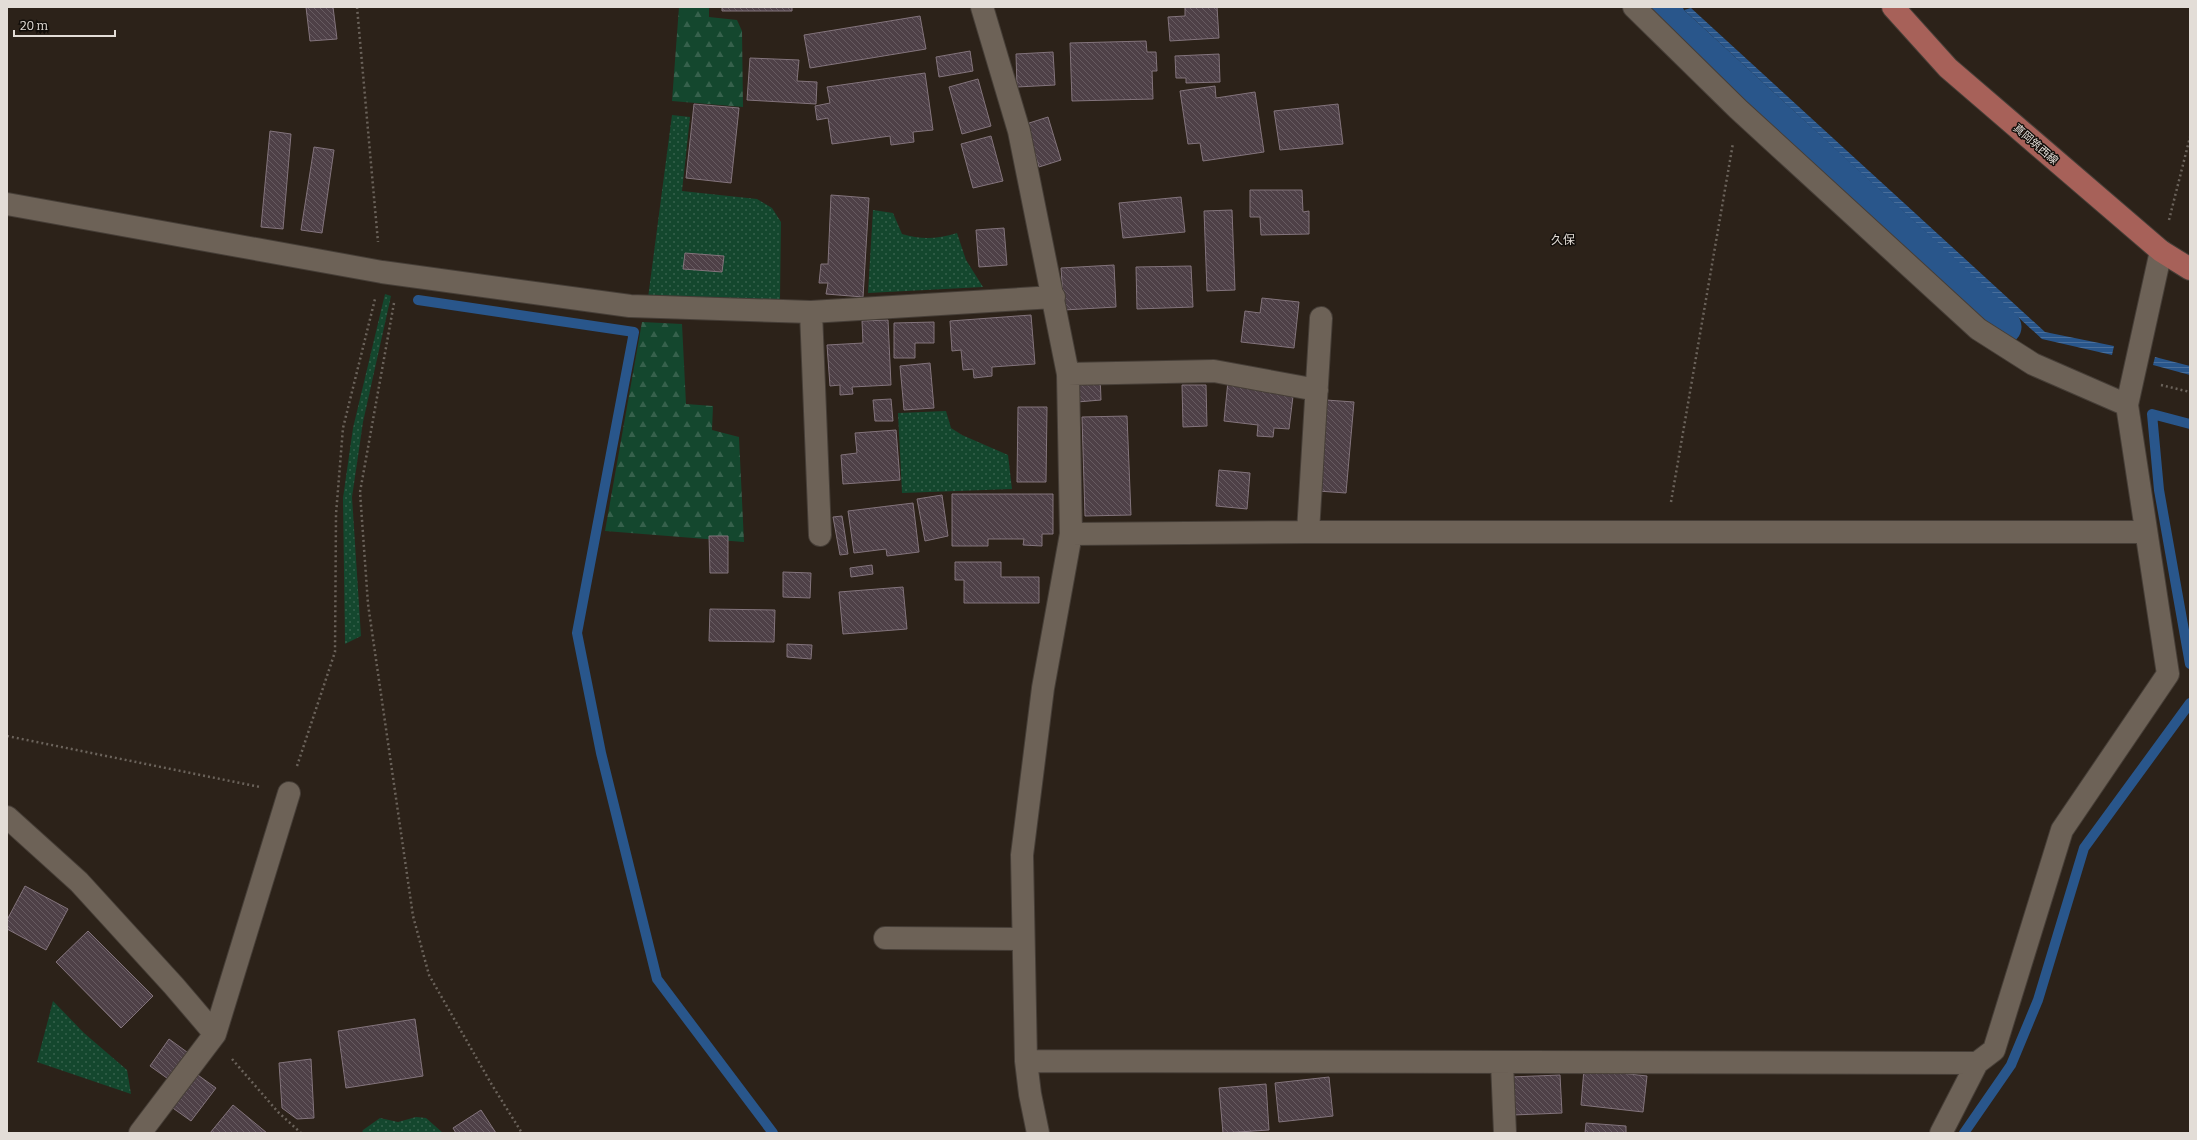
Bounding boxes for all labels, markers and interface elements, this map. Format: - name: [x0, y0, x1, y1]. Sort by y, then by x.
- scale bar: [14, 12, 115, 38]
- text: 20 m: [20, 19, 49, 33]
- street label: 真岡筑西線: [2011, 121, 2061, 167]
- district label: 久保: [1551, 233, 1575, 247]

